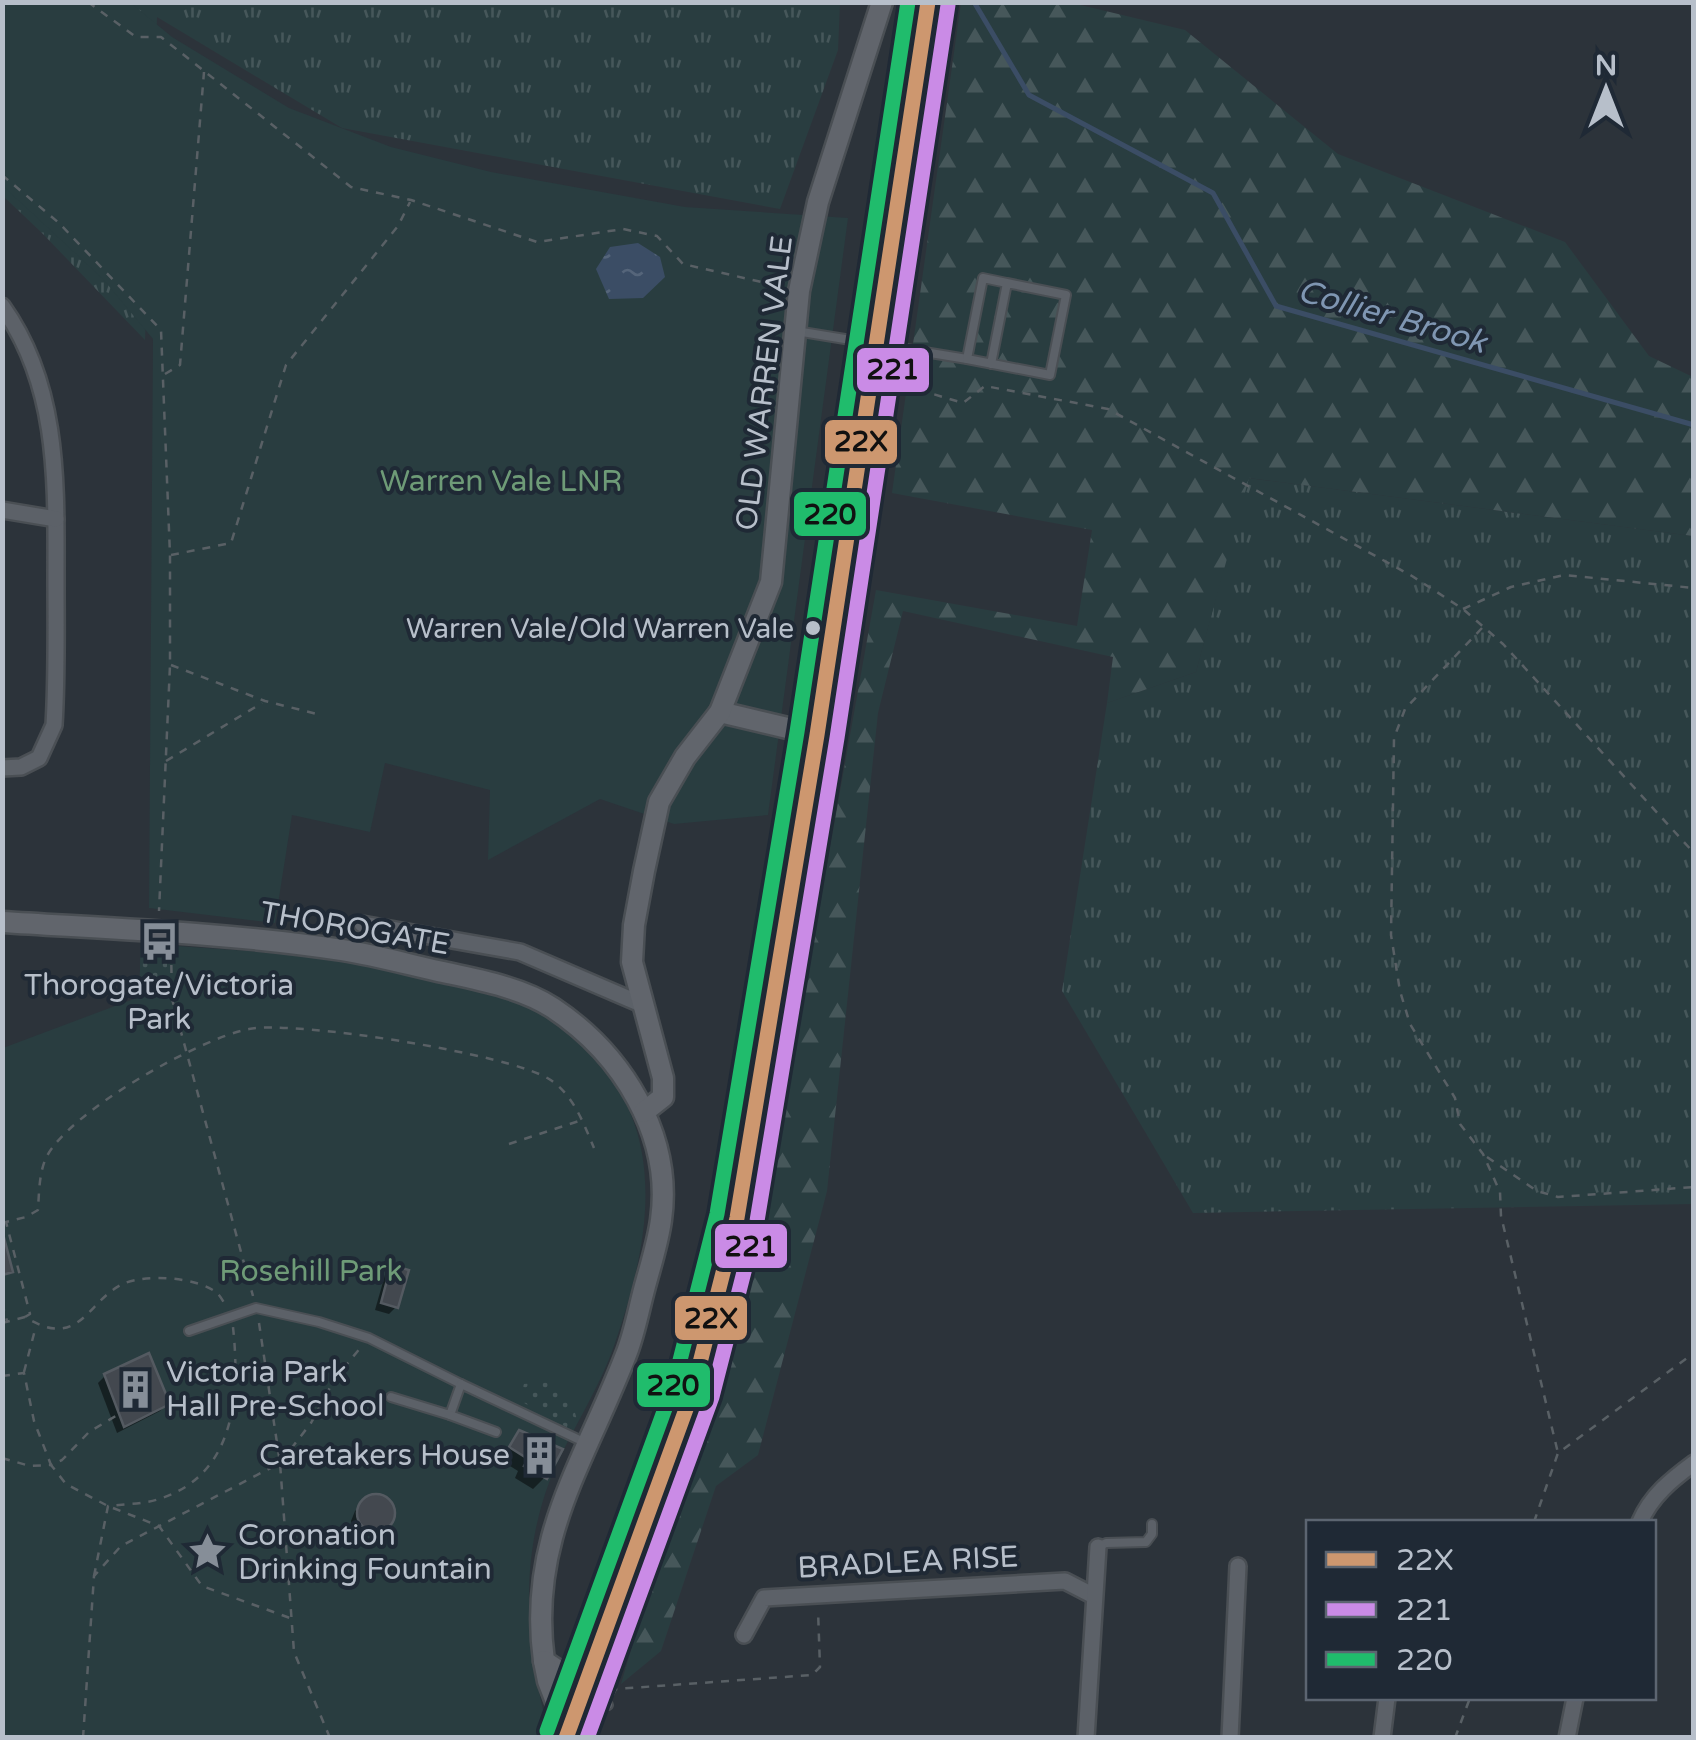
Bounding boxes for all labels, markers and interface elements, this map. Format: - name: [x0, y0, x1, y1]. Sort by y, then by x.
- north arrow: [1556, 40, 1656, 140]
- text: N: [1595, 49, 1617, 83]
- street label: OLD WARREN VALE: [728, 234, 801, 533]
- water label: Collier Brook: [1293, 272, 1493, 363]
- line badge: 221: [855, 346, 931, 394]
- text: 221: [867, 353, 919, 387]
- line badge: 22X: [823, 418, 899, 466]
- text: 22X: [834, 425, 888, 459]
- park label: Warren Vale LNR: [380, 463, 622, 500]
- line badge: 220: [792, 490, 868, 538]
- text: 220: [804, 498, 856, 532]
- place label: Warren Vale/Old Warren Vale: [406, 612, 794, 646]
- marker: Warren Vale/Old Warren Vale: [803, 618, 823, 638]
- street label: THOROGATE: [257, 894, 452, 963]
- bus stop icon: Thorogate/Victoria Park: [138, 920, 180, 962]
- place label: Thorogate/Victoria Park: [24, 967, 294, 1038]
- line badge: 221: [713, 1222, 789, 1270]
- text: 221: [725, 1230, 777, 1264]
- park label: Rosehill Park: [219, 1253, 403, 1290]
- line badge: 22X: [673, 1294, 749, 1342]
- text: 22X: [684, 1302, 738, 1336]
- place label: Victoria Park Hall Pre-School: [166, 1354, 385, 1425]
- line badge: 220: [635, 1361, 712, 1409]
- building icon: Victoria Park Hall Pre-School: [115, 1368, 157, 1410]
- text: 220: [647, 1369, 699, 1403]
- building icon: Caretakers House: [519, 1434, 561, 1476]
- place label: Caretakers House: [259, 1437, 510, 1474]
- place label: Coronation Drinking Fountain: [238, 1517, 492, 1588]
- legend: [1306, 1520, 1656, 1700]
- place icon: Coronation Drinking Fountain: [187, 1531, 229, 1573]
- street label: BRADLEA RISE: [797, 1538, 1019, 1587]
- text: 22X: [1396, 1542, 1454, 1579]
- text: 221: [1396, 1592, 1453, 1629]
- text: 220: [1396, 1642, 1453, 1679]

